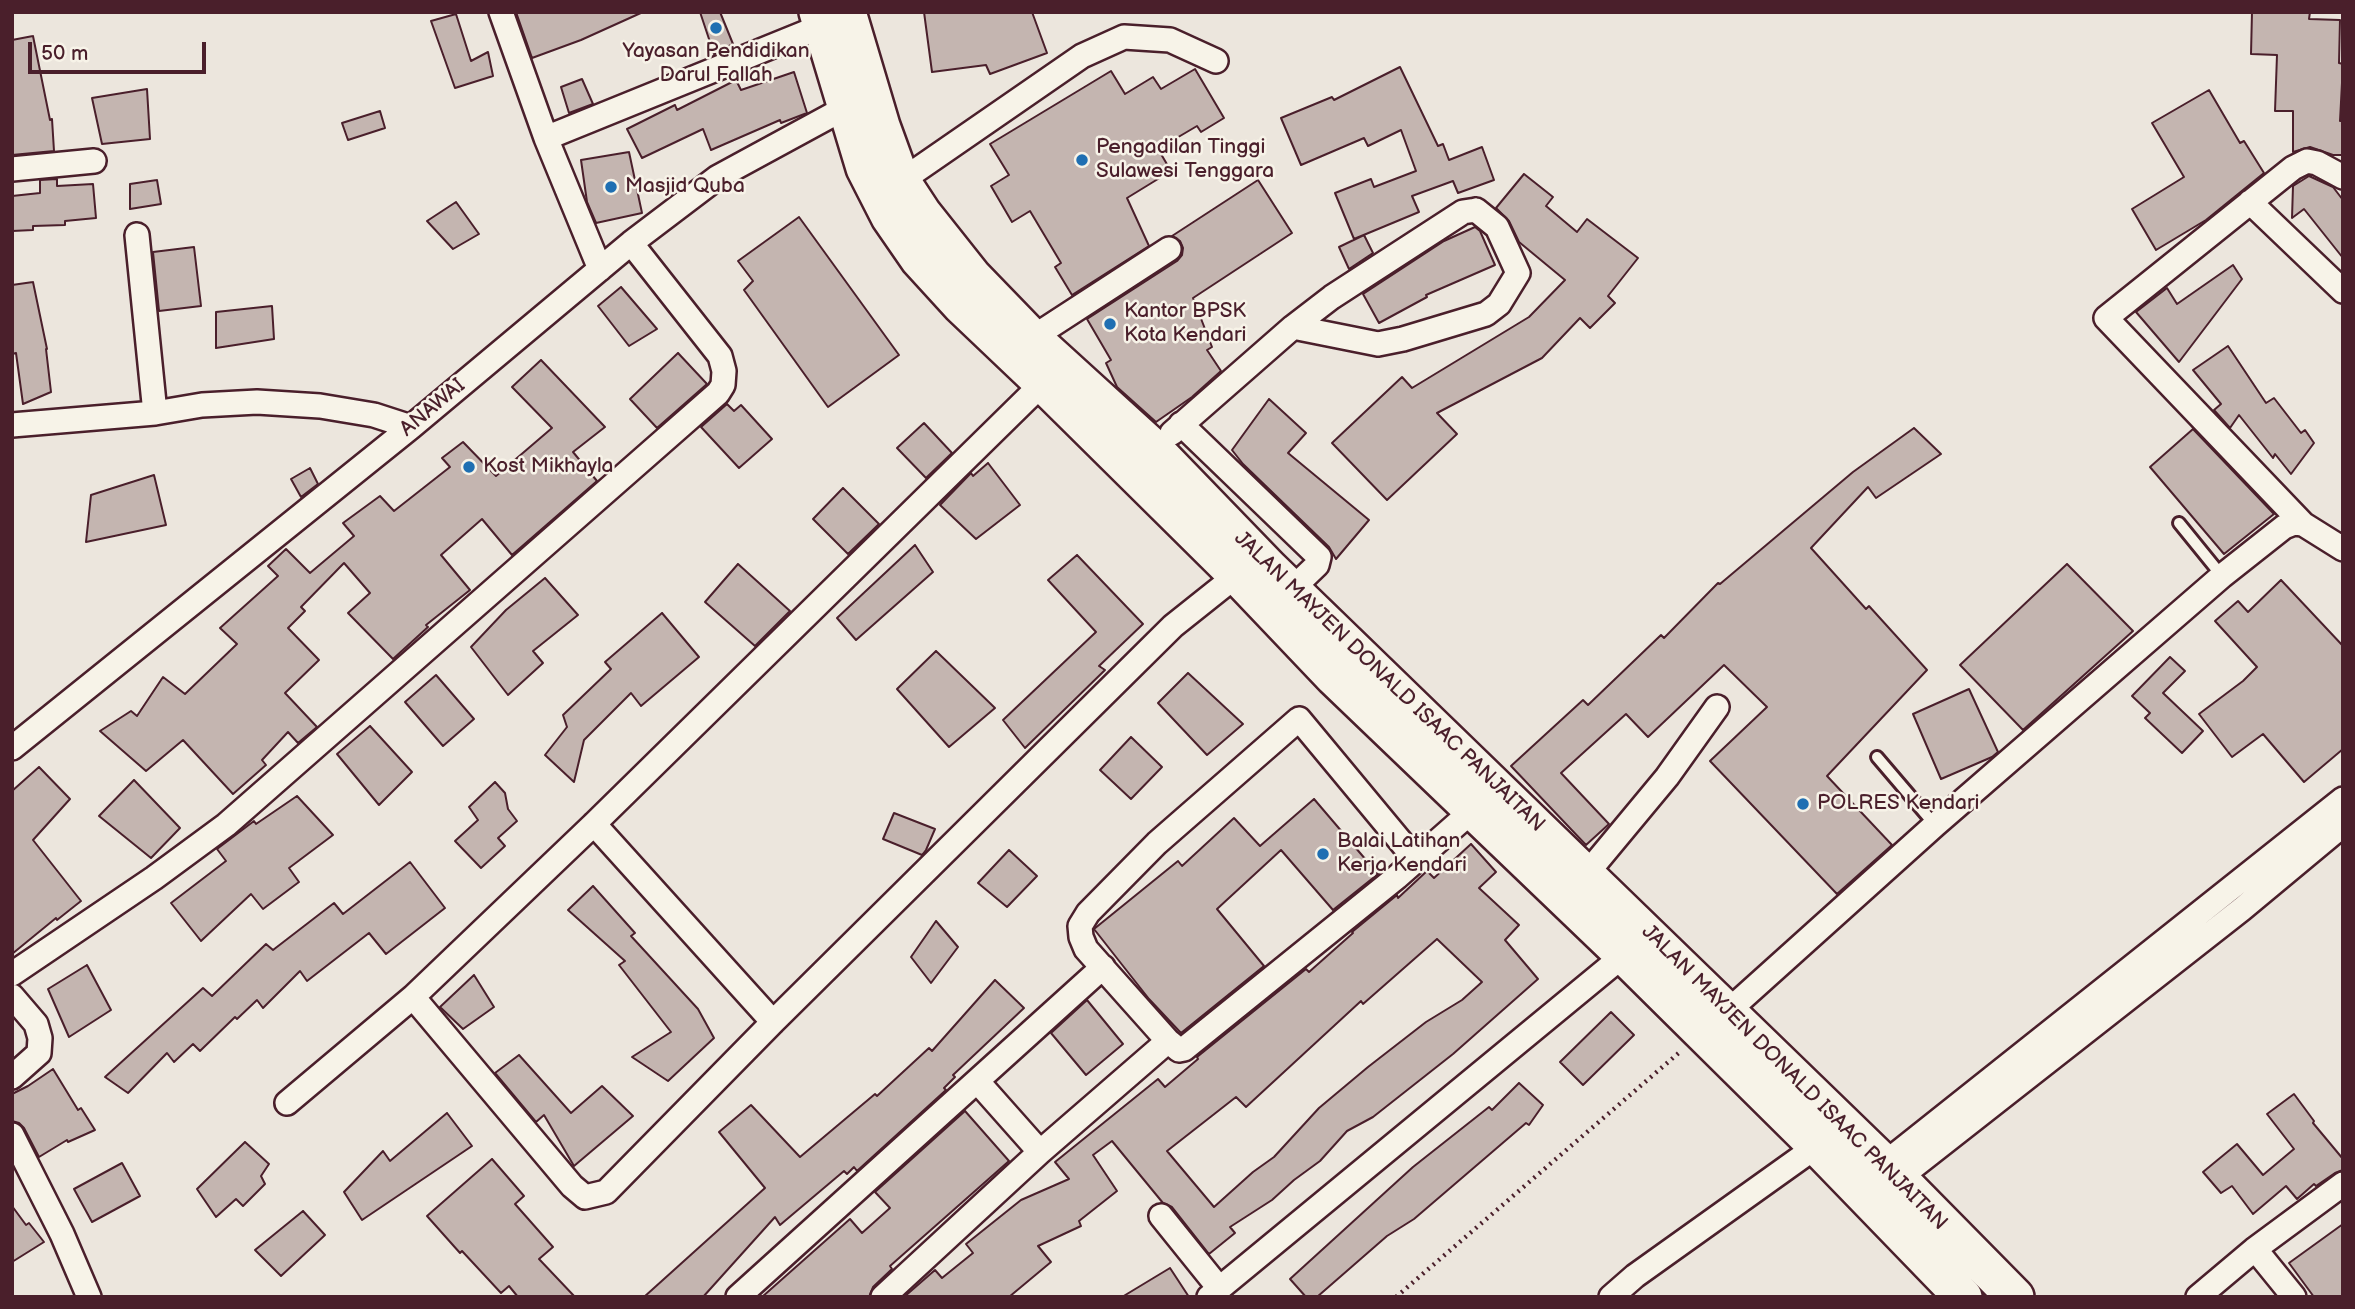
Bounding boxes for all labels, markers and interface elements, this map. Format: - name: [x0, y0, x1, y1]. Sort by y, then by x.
- marker: Yayasan Pendidikan Darul Fallah: [708, 20, 724, 36]
- scale bar: [32, 28, 210, 72]
- place label: Yayasan Pendidikan Darul Fallah: [622, 39, 810, 89]
- text: 50 m: [41, 41, 88, 66]
- place label: Pengadilan Tinggi Sulawesi Tenggara: [1096, 135, 1274, 185]
- marker: Pengadilan Tinggi Sulawesi Tenggara: [1074, 152, 1090, 168]
- place label: Masjid Quba: [625, 174, 745, 200]
- marker: Masjid Quba: [603, 179, 619, 195]
- place label: Kantor BPSK Kota Kendari: [1124, 299, 1246, 349]
- marker: Kantor BPSK Kota Kendari: [1102, 316, 1118, 332]
- street label: ANAWAI: [395, 374, 471, 442]
- place label: Kost Mikhayla: [483, 454, 613, 480]
- marker: Kost Mikhayla: [461, 459, 477, 475]
- street label: JALAN MAYJEN DONALD ISAAC PANJAITAN: [1228, 526, 1550, 838]
- place label: POLRES Kendari: [1817, 791, 1979, 817]
- marker: POLRES Kendari: [1795, 796, 1811, 812]
- place label: Balai Latihan Kerja Kendari: [1337, 829, 1467, 879]
- marker: Balai Latihan Kerja Kendari: [1315, 846, 1331, 862]
- street label: JALAN MAYJEN DONALD ISAAC PANJAITAN: [1636, 920, 1952, 1236]

